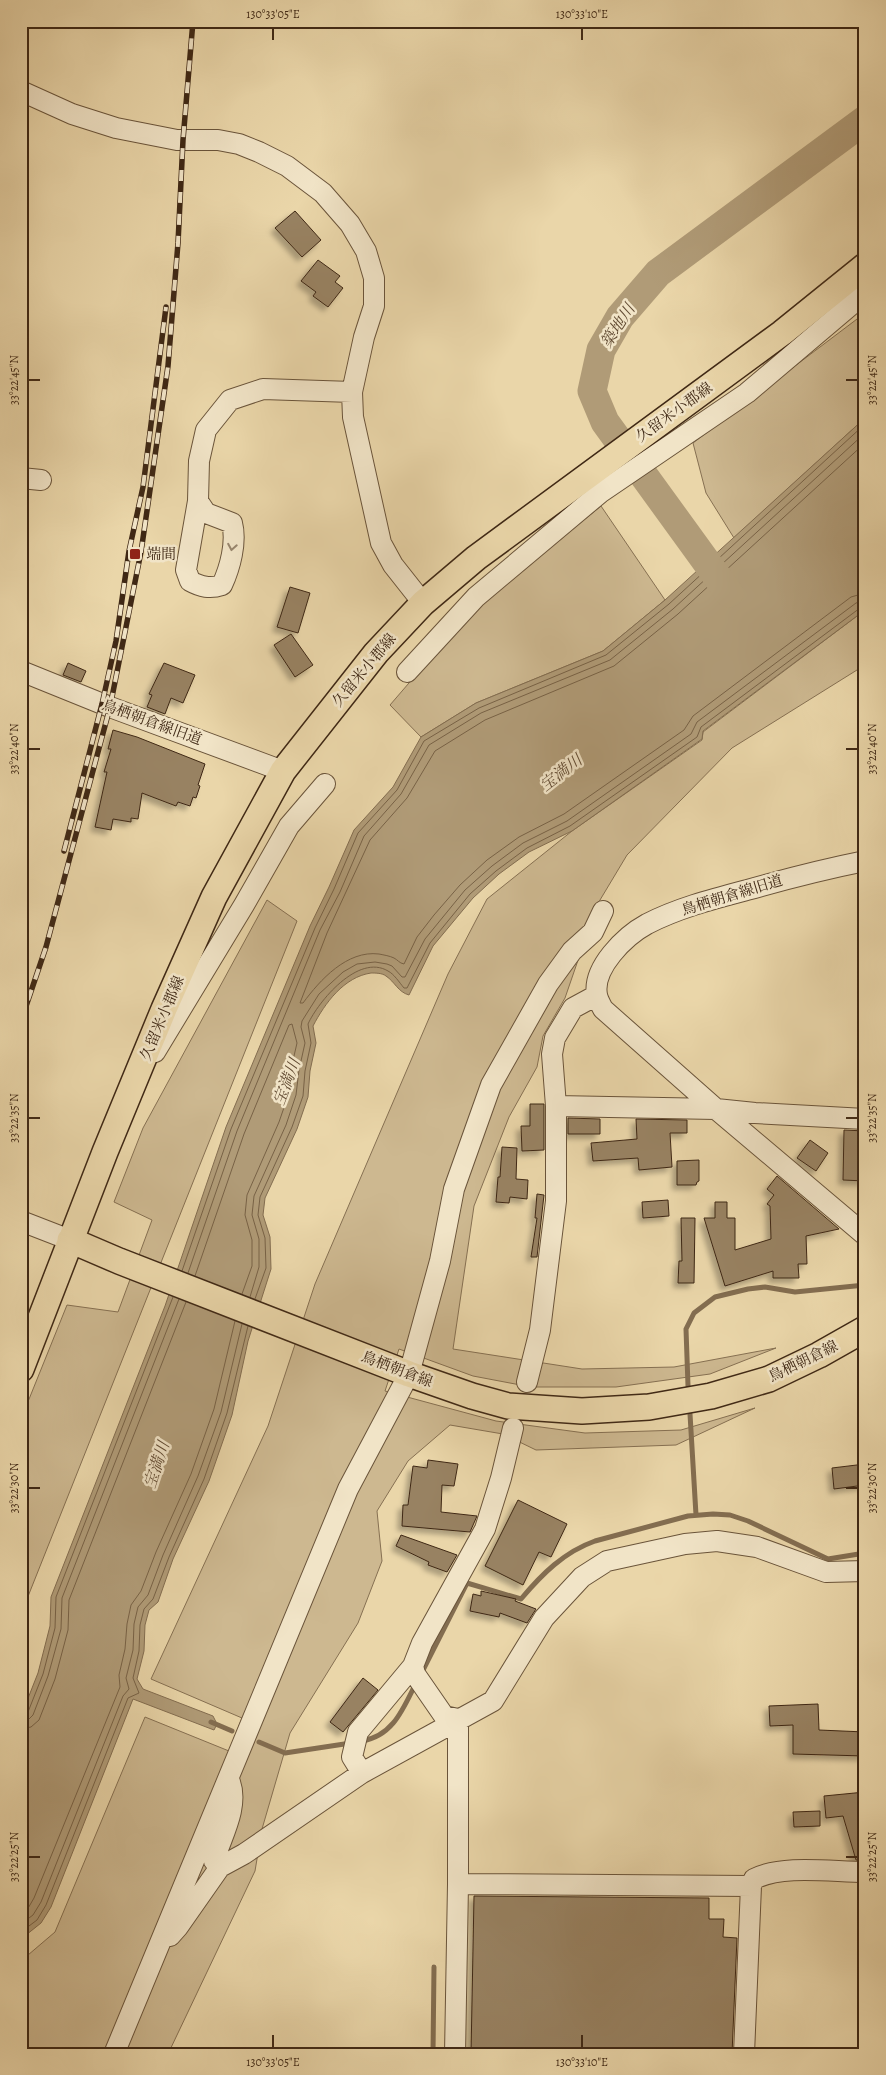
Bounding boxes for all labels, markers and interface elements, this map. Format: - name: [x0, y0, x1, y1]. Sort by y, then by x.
- text: 130°33'05"E: [246, 6, 300, 22]
- text: 130°33'10"E: [556, 6, 608, 22]
- water label: 築地川: [596, 298, 641, 352]
- text: 33°22'45"N: [6, 355, 22, 405]
- text: 33°22'45"N: [864, 355, 880, 405]
- street label: 久留米小郡線: [632, 377, 716, 447]
- one-way arrow: [228, 542, 238, 551]
- place label: 端間: [146, 544, 176, 564]
- marker: 端間: [128, 547, 142, 561]
- street label: 久留米小郡線: [327, 629, 401, 711]
- street label: 鳥栖朝倉線旧道: [99, 695, 205, 749]
- text: 33°22'40"N: [6, 723, 22, 775]
- text: 33°22'40"N: [864, 723, 880, 775]
- water label: 宝満川: [535, 748, 588, 796]
- street label: 鳥栖朝倉線旧道: [679, 870, 785, 920]
- street label: 久留米小郡線: [135, 973, 189, 1063]
- water label: 宝満川: [268, 1054, 307, 1108]
- text: 33°22'35"N: [6, 1093, 22, 1143]
- text: 33°22'35"N: [864, 1093, 880, 1143]
- street label: 鳥栖朝倉線: [765, 1336, 841, 1386]
- street label: 鳥栖朝倉線: [358, 1346, 436, 1392]
- water label: 宝満川: [139, 1437, 175, 1491]
- text: 33°22'30"N: [6, 1462, 22, 1513]
- text: 33°22'30"N: [864, 1462, 880, 1513]
- text: 33°22'25"N: [6, 1832, 22, 1882]
- text: 33°22'25"N: [864, 1832, 880, 1882]
- text: 130°33'05"E: [246, 2054, 300, 2070]
- text: 130°33'10"E: [556, 2054, 608, 2070]

